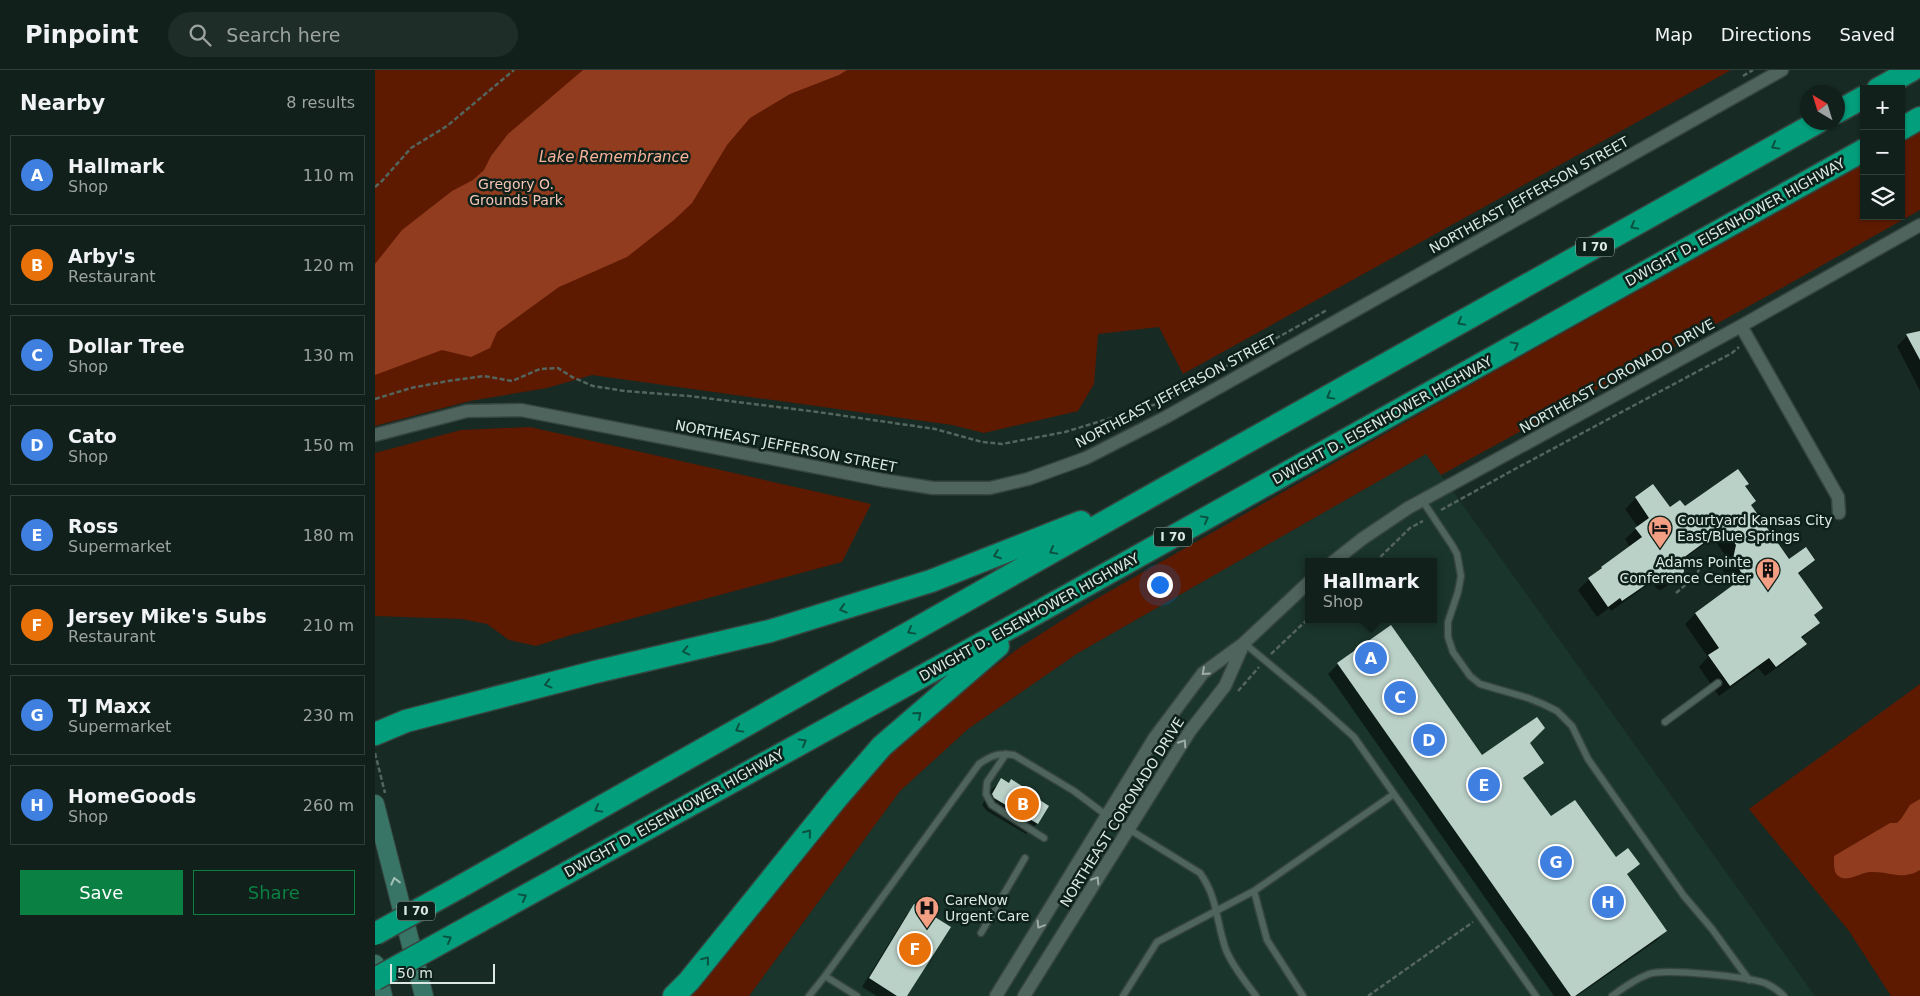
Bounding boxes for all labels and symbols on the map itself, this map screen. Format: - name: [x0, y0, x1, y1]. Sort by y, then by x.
- north arrow: [1800, 85, 1845, 130]
- street label: NORTHEAST JEFFERSON STREET: [1427, 133, 1632, 257]
- one-way arrow: [1772, 140, 1781, 150]
- water label: Lake Remembrance: [539, 148, 689, 166]
- street label: DWIGHT D. EISENHOWER HIGHWAY: [1622, 155, 1848, 289]
- park label: Gregory O. Grounds Park: [469, 176, 564, 208]
- one-way arrow: [1630, 219, 1639, 229]
- road number: I 70: [1576, 238, 1614, 256]
- one-way arrow: [1458, 316, 1467, 326]
- street label: NORTHEAST CORONADO DRIVE: [1517, 316, 1717, 436]
- street label: NORTHEAST JEFFERSON STREET: [1073, 331, 1280, 451]
- one-way arrow: [1509, 342, 1518, 352]
- street label: DWIGHT D. EISENHOWER HIGHWAY: [1269, 353, 1495, 487]
- one-way arrow: [1326, 390, 1335, 400]
- street label: NORTHEAST JEFFERSON STREET: [674, 417, 899, 475]
- place label: Courtyard Kansas City East/Blue Springs: [1677, 512, 1833, 544]
- one-way arrow: [1200, 515, 1209, 525]
- hotel icon: Courtyard Kansas City East/Blue Springs: [1647, 515, 1673, 549]
- road number: I 70: [1154, 528, 1192, 547]
- one-way arrow: [1049, 545, 1058, 555]
- street label: DWIGHT D. EISENHOWER HIGHWAY: [916, 550, 1142, 684]
- one-way arrow: [993, 550, 1001, 560]
- place label: Adams Pointe Conference Center: [1619, 554, 1751, 586]
- building icon: Adams Pointe Conference Center: [1755, 557, 1781, 591]
- your location: [1147, 572, 1173, 598]
- one-way arrow: [840, 603, 848, 613]
- one-way arrow: [908, 625, 917, 635]
- pin: A: [1355, 639, 1387, 677]
- one-way arrow: [682, 645, 691, 656]
- one-way arrow: [1202, 666, 1211, 675]
- one-way arrow: [544, 678, 553, 689]
- pin: C: [1384, 678, 1416, 716]
- one-way arrow: [913, 711, 922, 720]
- street label: NORTHEAST CORONADO DRIVE: [1057, 714, 1187, 910]
- pin: D: [1413, 721, 1445, 759]
- one-way arrow: [736, 722, 745, 732]
- one-way arrow: [798, 739, 807, 749]
- one-way arrow: [1176, 739, 1186, 748]
- street label: DWIGHT D. EISENHOWER HIGHWAY: [561, 746, 787, 880]
- pin: E: [1468, 766, 1500, 804]
- pin: B: [1007, 785, 1039, 823]
- one-way arrow: [594, 802, 603, 812]
- one-way arrow: [803, 830, 812, 839]
- pin: G: [1540, 843, 1572, 881]
- one-way arrow: [390, 876, 401, 885]
- one-way arrow: [1090, 877, 1099, 886]
- pin: H: [1592, 883, 1624, 921]
- place label: CareNow Urgent Care: [945, 892, 1030, 924]
- one-way arrow: [517, 893, 526, 903]
- hospital icon: CareNow Urgent Care: [914, 895, 940, 929]
- road number: I 70: [397, 901, 435, 920]
- one-way arrow: [1036, 919, 1046, 928]
- pin: F: [899, 930, 931, 968]
- one-way arrow: [443, 935, 452, 945]
- one-way arrow: [701, 957, 709, 966]
- scale bar: [390, 961, 495, 984]

